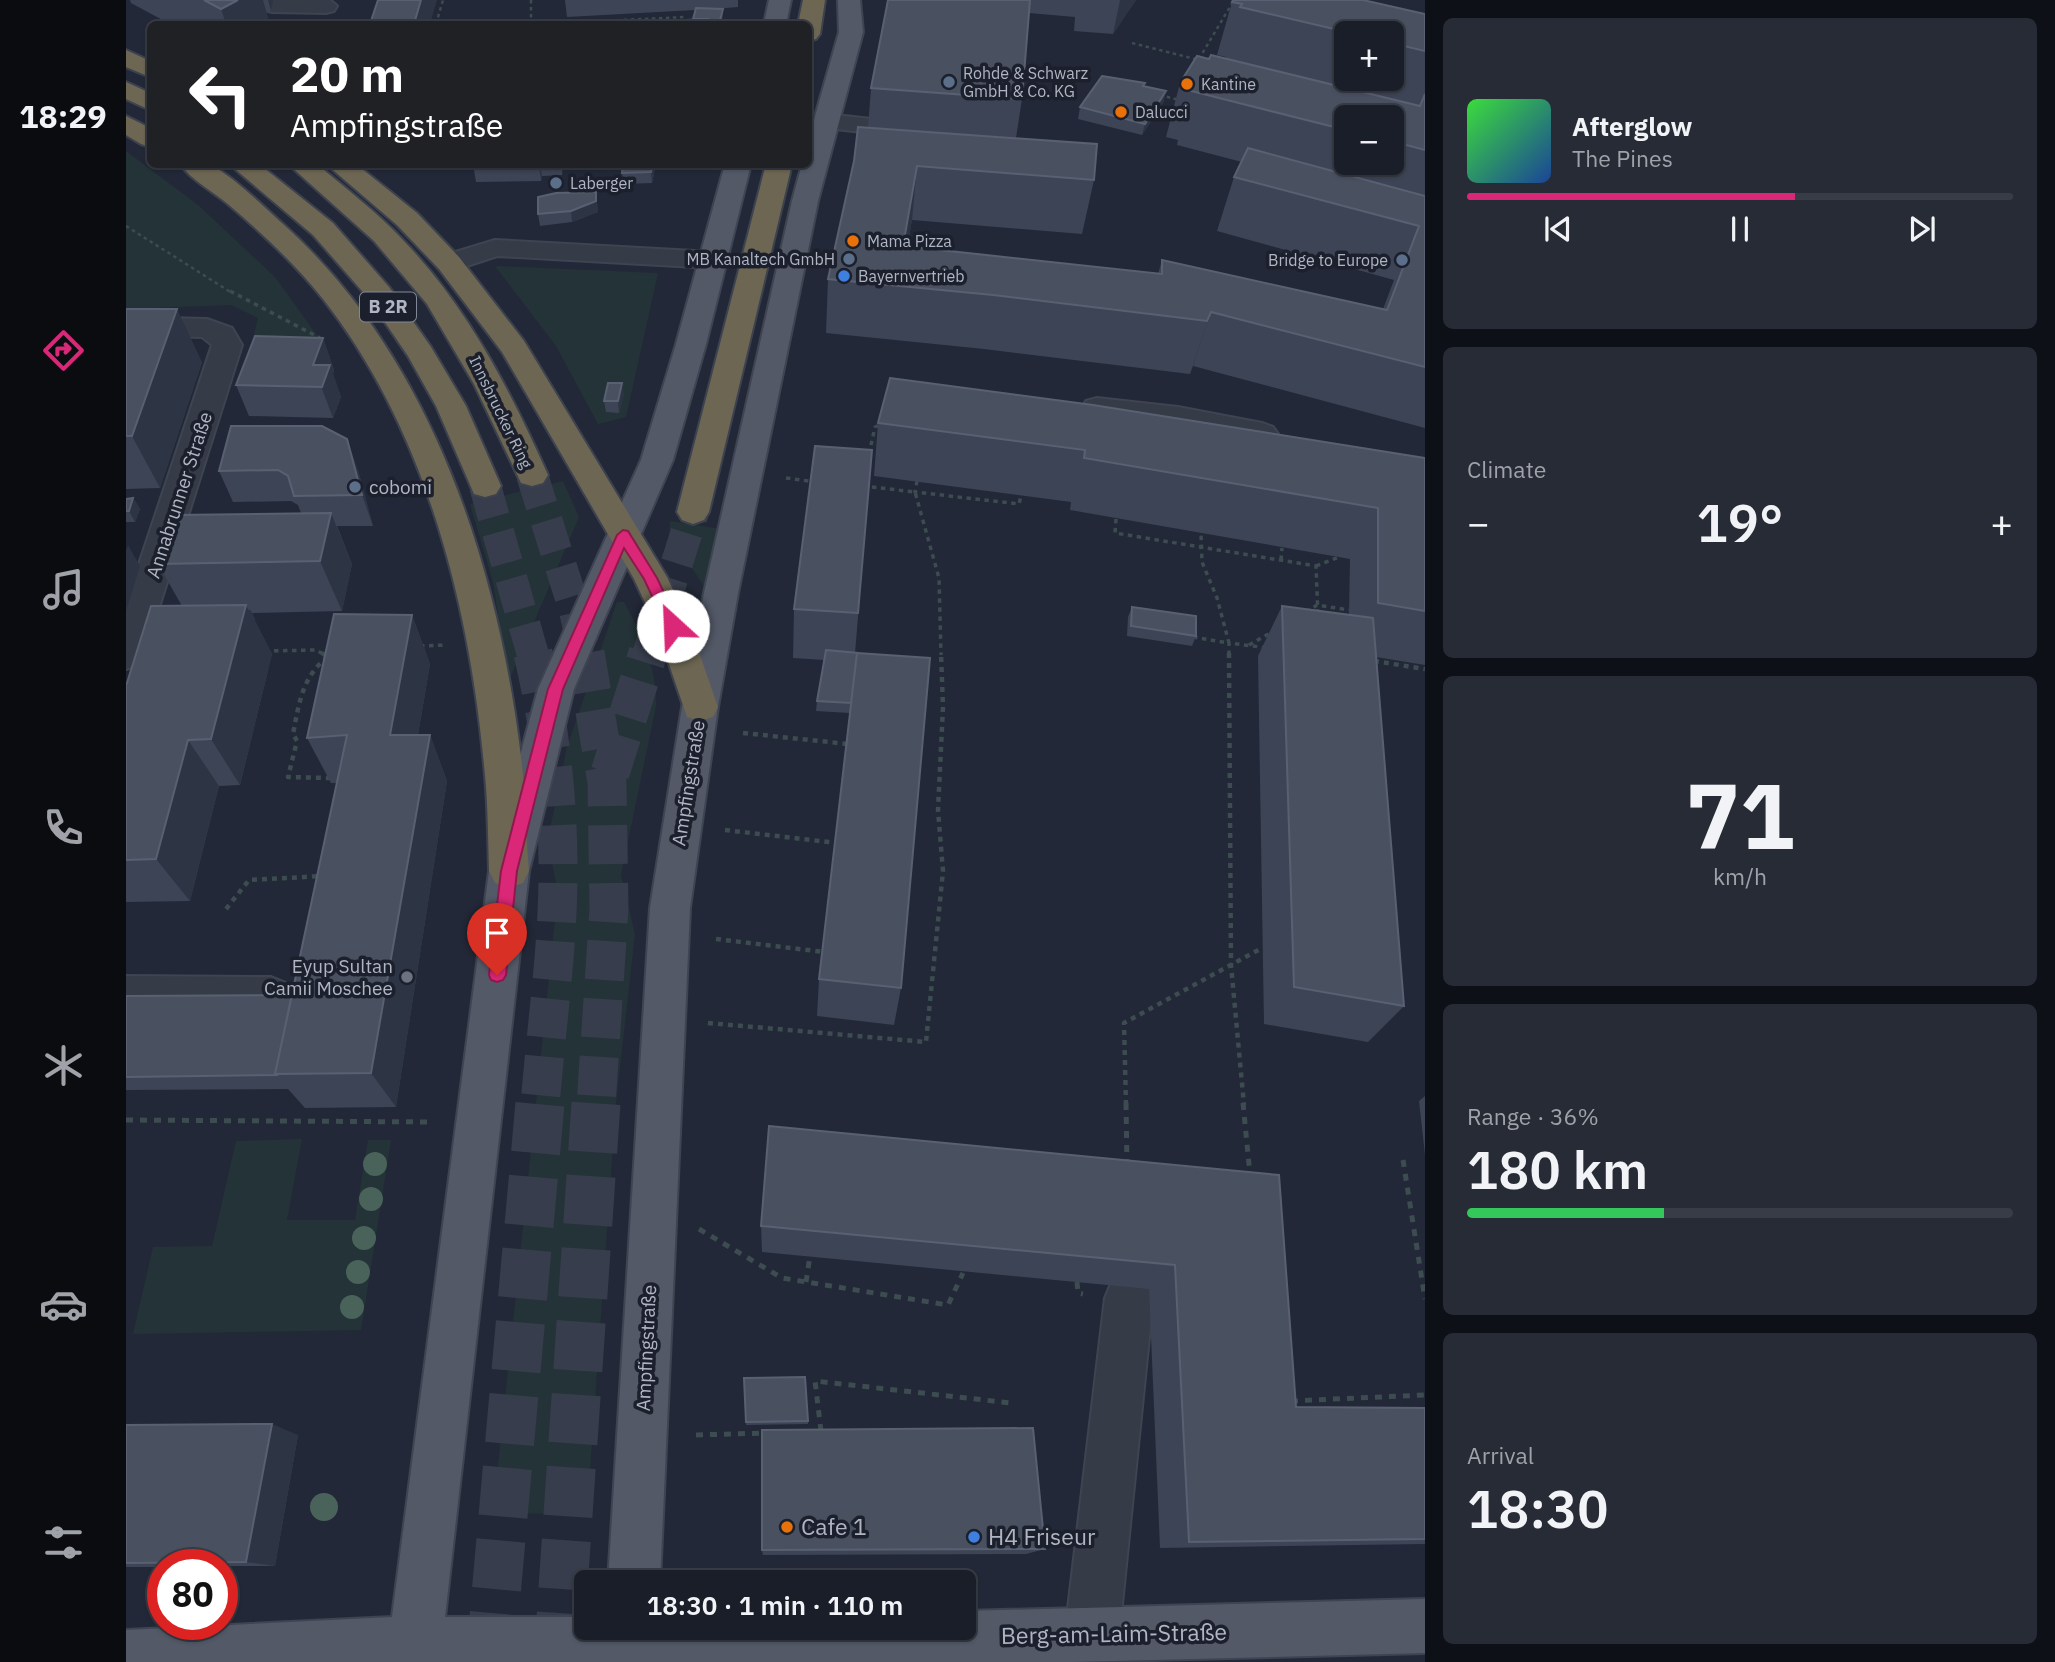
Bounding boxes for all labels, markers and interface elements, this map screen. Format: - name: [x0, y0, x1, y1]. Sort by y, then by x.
- map controls: [1334, 21, 1404, 175]
- button: +: [1334, 21, 1404, 91]
- text: 20 m: [290, 42, 404, 105]
- icon: left: [175, 49, 266, 140]
- place label: Rohde & Schwarz GmbH & Co. KG: [963, 63, 1088, 101]
- marker: Rohde & Schwarz GmbH & Co. KG: [941, 74, 957, 90]
- place label: Kantine: [1201, 74, 1256, 94]
- marker: Kantine: [1179, 76, 1195, 92]
- text: 18:29: [19, 95, 107, 137]
- place label: Dalucci: [1135, 102, 1188, 122]
- text: Ampfingstraße: [290, 104, 503, 146]
- marker: Dalucci: [1113, 104, 1129, 120]
- button: −: [1334, 105, 1404, 175]
- text: Afterglow: [1572, 109, 1692, 143]
- text: The Pines: [1572, 143, 1673, 173]
- place label: Laberger: [570, 173, 633, 193]
- marker: Laberger: [548, 175, 564, 191]
- icon: previous: [1539, 210, 1577, 248]
- icon: pause: [1721, 210, 1759, 248]
- icon: next: [1903, 210, 1941, 248]
- place label: Mama Pizza: [867, 231, 952, 251]
- marker: Mama Pizza: [845, 233, 861, 249]
- place label: MB Kanaltech GmbH: [687, 249, 835, 269]
- place label: Bridge to Europe: [1268, 250, 1388, 270]
- marker: MB Kanaltech GmbH: [841, 251, 857, 267]
- marker: Bridge to Europe: [1394, 252, 1410, 268]
- place label: Bayernvertrieb: [858, 266, 964, 286]
- marker: Bayernvertrieb: [836, 268, 852, 284]
- road number: B 2R: [360, 292, 416, 321]
- icon: directions: [39, 326, 88, 375]
- street label: Innsbrucker Ring: [465, 352, 537, 472]
- street label: Annabrunner Straße: [141, 409, 217, 581]
- text: Climate: [1467, 454, 1546, 484]
- place label: cobomi: [369, 475, 432, 499]
- marker: cobomi: [347, 479, 363, 495]
- text: 19°: [1697, 489, 1783, 556]
- text: −: [1467, 498, 1490, 547]
- text: +: [1990, 498, 2013, 547]
- icon: music: [39, 565, 88, 614]
- position arrow: [636, 589, 710, 663]
- street label: Ampfingstraße: [666, 719, 710, 847]
- text: 71: [1685, 756, 1795, 874]
- icon: phone: [39, 803, 88, 852]
- text: km/h: [1713, 861, 1767, 891]
- pin: [467, 903, 527, 975]
- icon: arrive: [478, 914, 516, 952]
- place label: Eyup Sultan Camii Moschee: [264, 954, 393, 1000]
- marker: Eyup Sultan Camii Moschee: [399, 969, 415, 985]
- icon: climate: [39, 1041, 88, 1090]
- text: Range · 36%: [1467, 1101, 1599, 1131]
- text: 180 km: [1467, 1136, 1648, 1203]
- icon: car: [39, 1280, 88, 1329]
- street label: Ampfingstraße: [631, 1284, 661, 1412]
- text: Arrival: [1467, 1440, 1534, 1470]
- text: 18:30: [1467, 1475, 1608, 1542]
- place label: Cafe 1: [801, 1511, 867, 1541]
- icon: filters: [39, 1518, 88, 1567]
- marker: Cafe 1: [779, 1519, 795, 1535]
- place label: H4 Friseur: [988, 1521, 1096, 1551]
- marker: H4 Friseur: [966, 1529, 982, 1545]
- speed limit sign: 80: [147, 1549, 238, 1640]
- text: 18:30 · 1 min · 110 m: [647, 1588, 903, 1622]
- street label: Berg-am-Laim-Straße: [1001, 1616, 1227, 1650]

